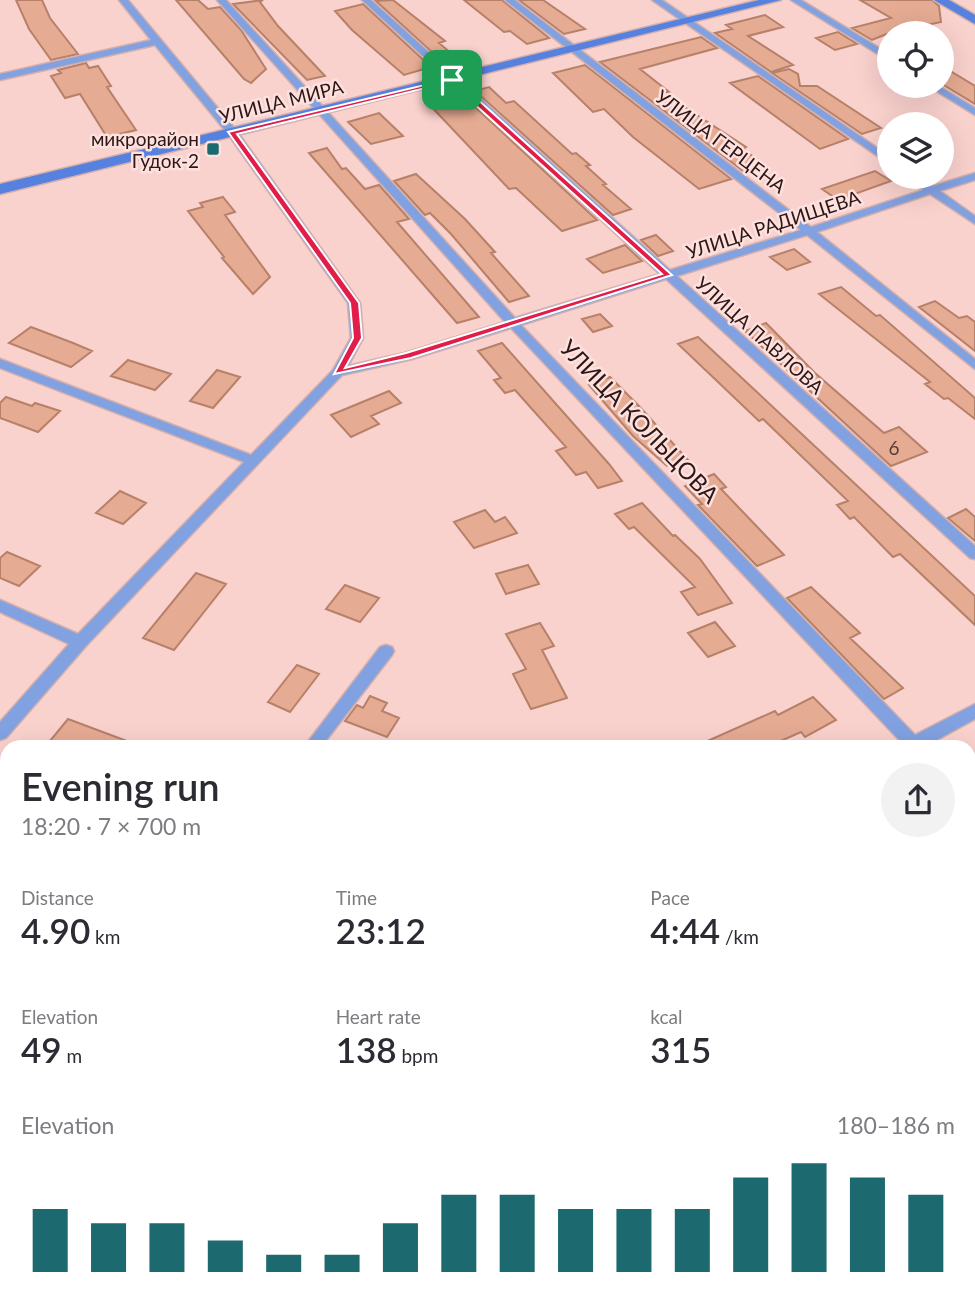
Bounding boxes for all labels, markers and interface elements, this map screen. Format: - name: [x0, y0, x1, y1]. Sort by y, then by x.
- map controls: [877, 21, 954, 189]
- button: locate: [877, 21, 954, 98]
- pin: [422, 50, 482, 110]
- icon: arrive: [433, 61, 471, 99]
- street label: УЛИЦА МИРА: [217, 74, 346, 128]
- street label: УЛИЦА ГЕРЦЕНА: [651, 84, 791, 198]
- button: layers: [877, 112, 954, 189]
- place label: микрорайон Гудок-2: [91, 127, 199, 172]
- marker: микрорайон Гудок-2: [205, 141, 221, 157]
- street label: УЛИЦА РАДИЩЕВА: [683, 185, 863, 263]
- street label: УЛИЦА ПАВЛОВА: [691, 271, 829, 399]
- street label: УЛИЦА КОЛЬЦОВА: [555, 334, 725, 509]
- house number: 6: [888, 436, 900, 459]
- text: Evening run: [21, 763, 220, 809]
- button: share: [881, 763, 955, 837]
- text: 18:20 · 7 × 700 m: [21, 812, 201, 840]
- text: Distance: [21, 886, 94, 909]
- text: Time: [336, 886, 377, 909]
- text: Pace: [650, 886, 690, 909]
- text: 4.90: [21, 909, 90, 951]
- text: 23:12: [336, 909, 426, 951]
- text: 4:44: [650, 909, 720, 951]
- text: km: [90, 925, 120, 948]
- text: /km: [720, 925, 759, 948]
- text: Elevation: [21, 1005, 98, 1028]
- text: Heart rate: [336, 1005, 421, 1028]
- text: kcal: [650, 1005, 682, 1028]
- text: 49: [21, 1028, 62, 1070]
- text: 138: [336, 1028, 397, 1070]
- text: 315: [650, 1028, 711, 1070]
- text: m: [62, 1044, 82, 1067]
- text: bpm: [397, 1044, 438, 1067]
- text: Elevation: [21, 1111, 114, 1139]
- text: 180–186 m: [837, 1111, 955, 1139]

